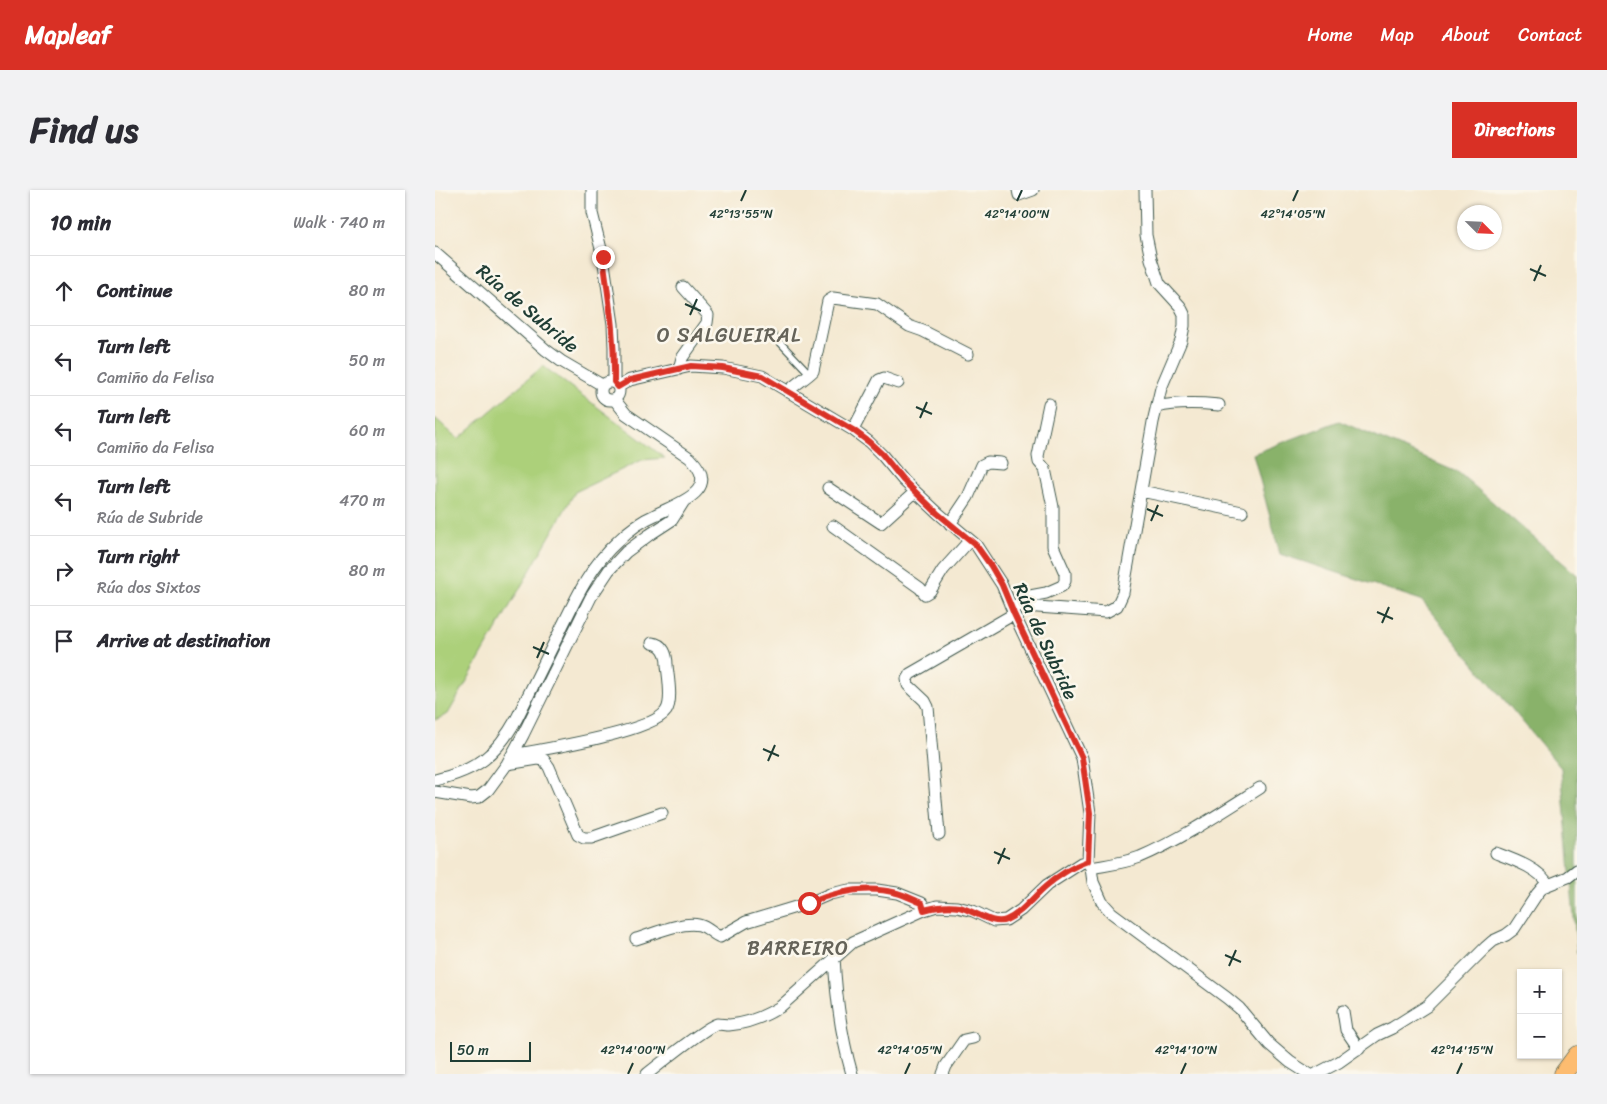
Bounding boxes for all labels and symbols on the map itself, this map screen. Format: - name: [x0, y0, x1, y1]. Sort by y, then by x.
- text: 42°13'55"N: [709, 203, 774, 225]
- text: 42°14'00"N: [984, 203, 1050, 225]
- text: 42°14'05"N: [1261, 203, 1326, 225]
- north arrow: [1457, 205, 1502, 250]
- route end: [592, 246, 615, 269]
- street label: Rúa de Subride: [469, 255, 587, 362]
- district label: O SALGUEIRAL: [657, 318, 801, 353]
- street label: Rúa de Subride: [1004, 577, 1087, 705]
- route start: [798, 892, 821, 915]
- district label: BARREIRO: [747, 931, 849, 966]
- scale bar: [450, 1039, 531, 1062]
- text: 42°14'00"N: [600, 1039, 666, 1061]
- text: 42°14'05"N: [878, 1039, 943, 1061]
- text: 42°14'10"N: [1155, 1039, 1218, 1061]
- text: 42°14'15"N: [1431, 1039, 1494, 1061]

